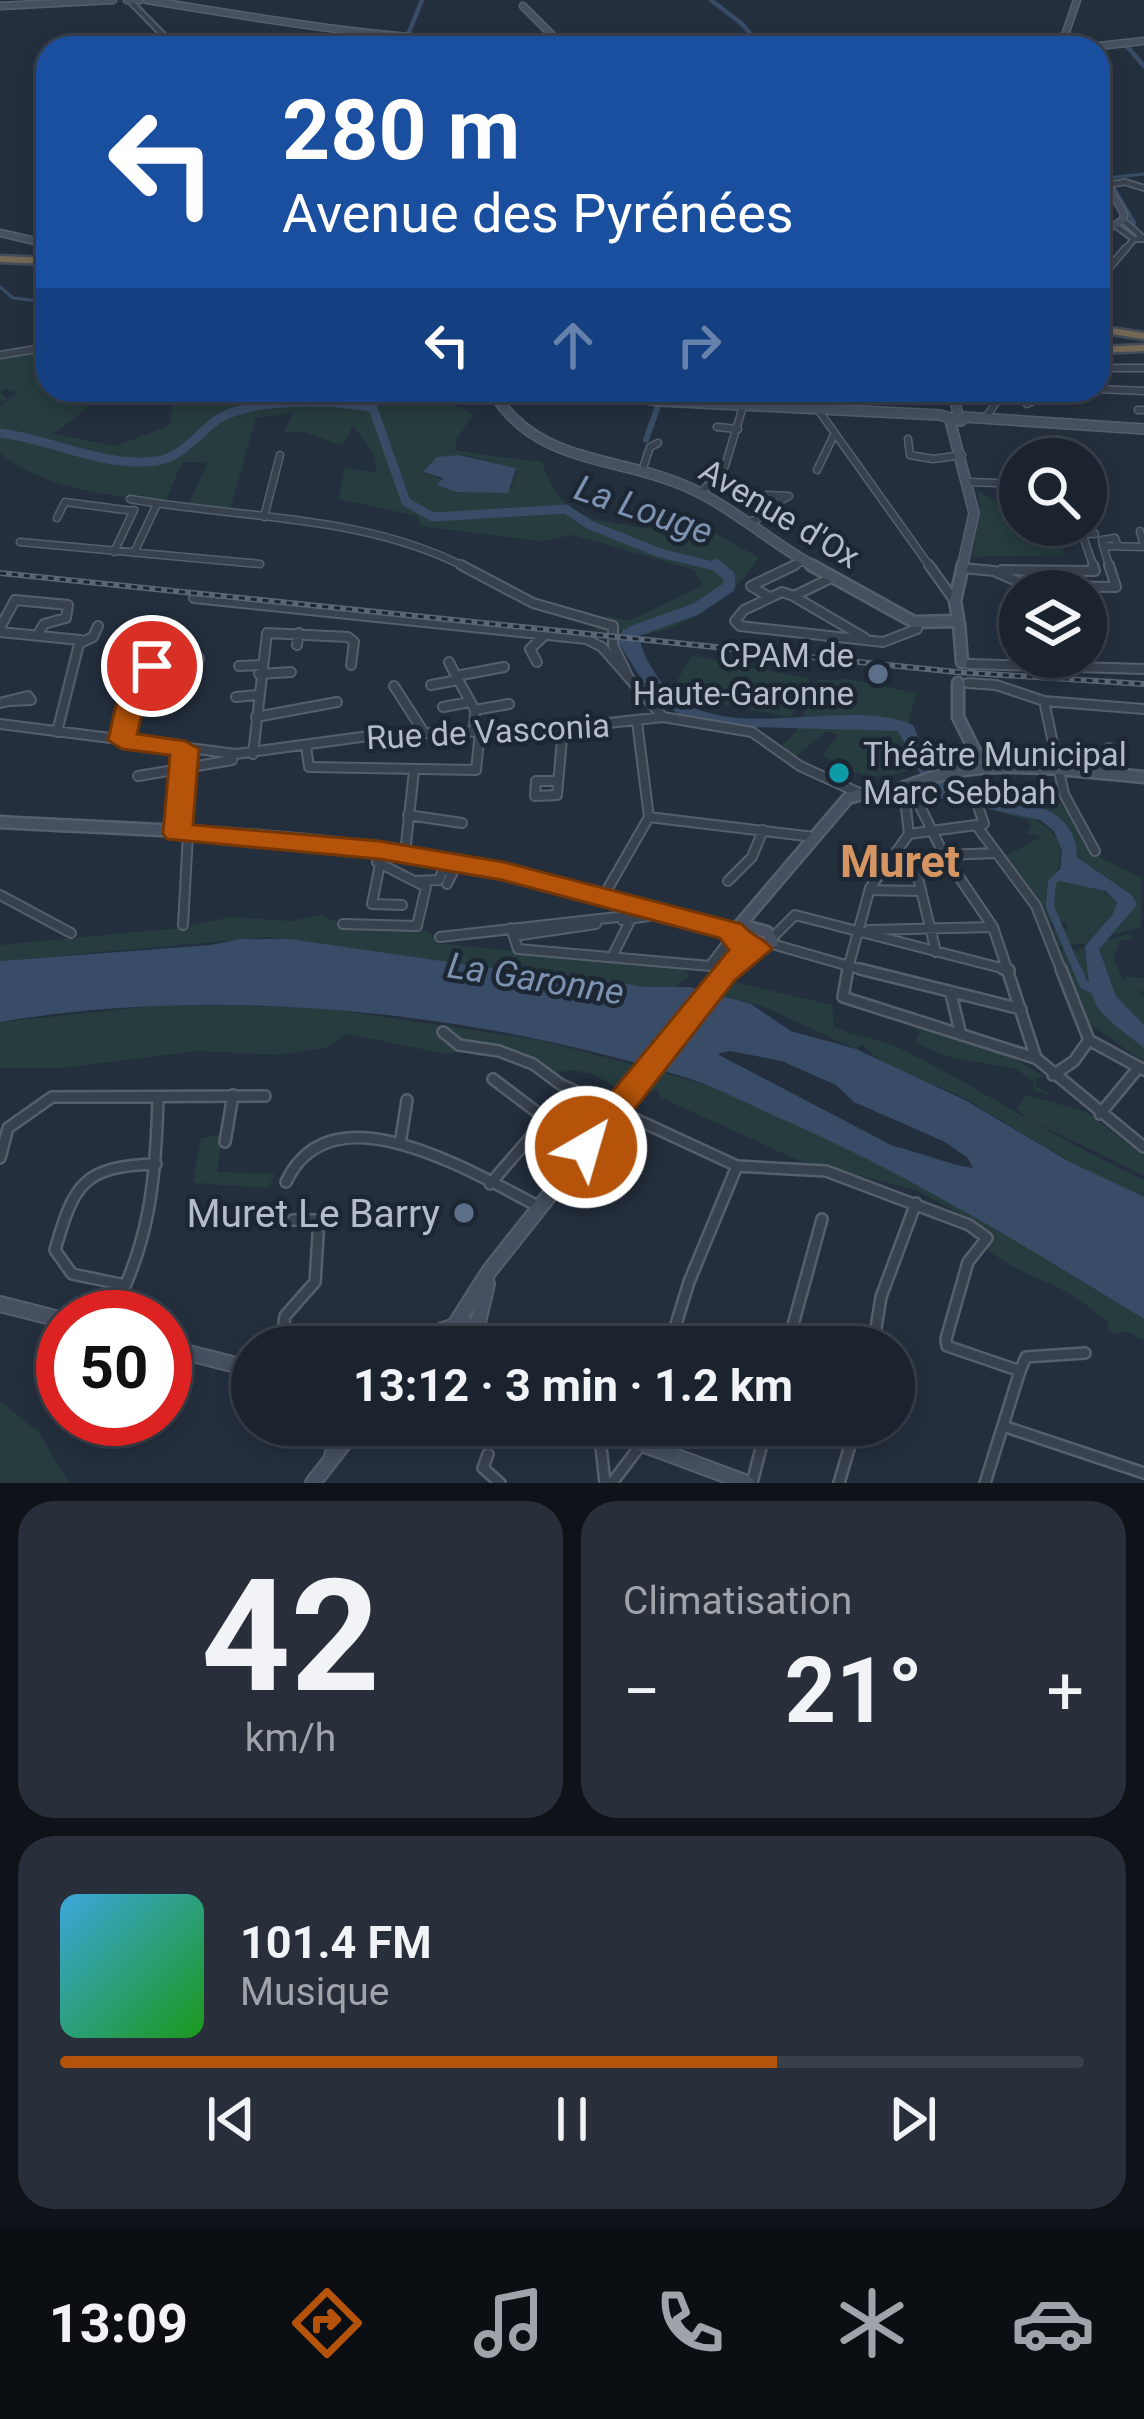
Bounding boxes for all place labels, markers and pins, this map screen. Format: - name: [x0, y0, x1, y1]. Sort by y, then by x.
- pin: [101, 615, 203, 717]
- place label: CPAM de Haute-Garonne: [633, 636, 854, 713]
- marker: CPAM de Haute-Garonne: [865, 661, 891, 687]
- place label: Théâtre Municipal Marc Sebbah: [863, 735, 1127, 812]
- marker: Théâtre Municipal Marc Sebbah: [826, 760, 852, 786]
- place label: Muret Le Barry: [186, 1191, 440, 1237]
- marker: Muret Le Barry: [451, 1200, 477, 1226]

